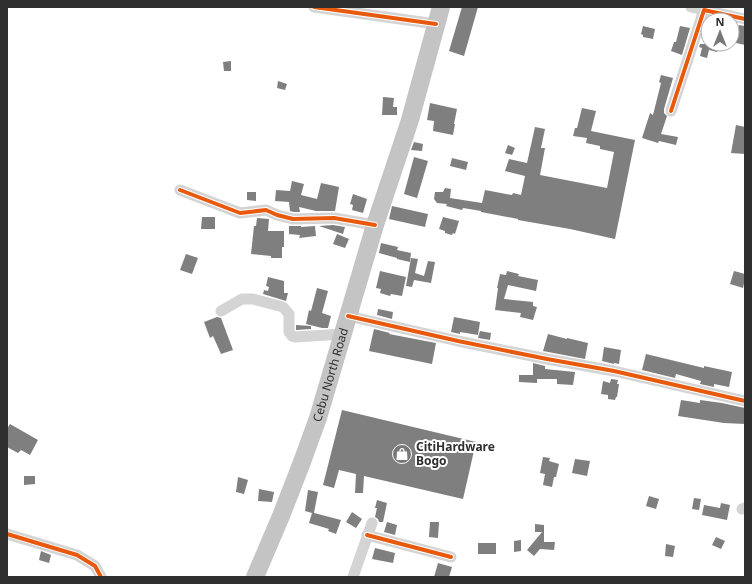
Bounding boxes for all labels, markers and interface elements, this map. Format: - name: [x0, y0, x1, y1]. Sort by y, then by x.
- north arrow: [700, 12, 740, 52]
- text: N: [716, 14, 724, 29]
- street label: Cebu North Road: [308, 326, 352, 424]
- place label: CitiHardware Bogo: [416, 438, 495, 469]
- shop icon: CitiHardware Bogo: [391, 443, 413, 465]

